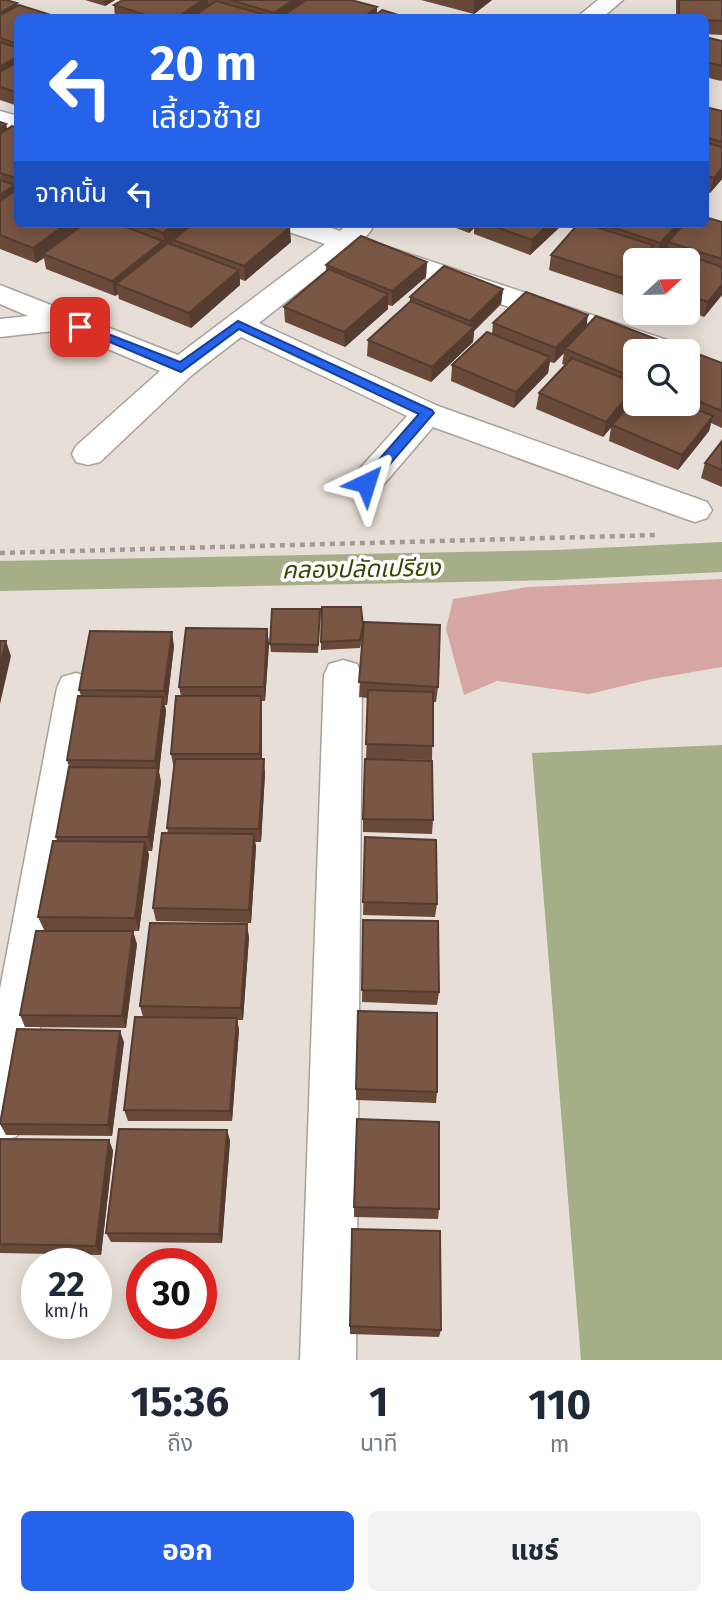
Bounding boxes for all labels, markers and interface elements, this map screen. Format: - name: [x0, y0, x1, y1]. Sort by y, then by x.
- text: 20 m: [150, 34, 257, 93]
- icon: left: [35, 42, 126, 133]
- text: เลี้ยวซ้าย: [150, 98, 262, 136]
- icon: left: [121, 175, 159, 213]
- text: จากนั้น: [35, 178, 107, 209]
- north arrow: [623, 248, 700, 326]
- map controls: [623, 248, 700, 416]
- pin: [50, 297, 110, 357]
- icon: arrive: [61, 308, 99, 346]
- button: search: [623, 339, 700, 416]
- position arrow: [329, 446, 403, 520]
- water label: คลองปลัดเปรียง: [282, 554, 441, 584]
- speed limit sign: 30: [126, 1248, 217, 1339]
- text: 22: [48, 1263, 85, 1305]
- text: km/h: [44, 1300, 89, 1322]
- text: 15:36: [131, 1377, 229, 1427]
- text: 1: [369, 1377, 388, 1427]
- text: 110: [528, 1380, 591, 1430]
- text: ถึง: [167, 1429, 193, 1457]
- text: นาที: [360, 1429, 397, 1457]
- text: m: [550, 1430, 570, 1458]
- button: ออก: [21, 1511, 354, 1591]
- button: แชร์: [368, 1511, 701, 1591]

